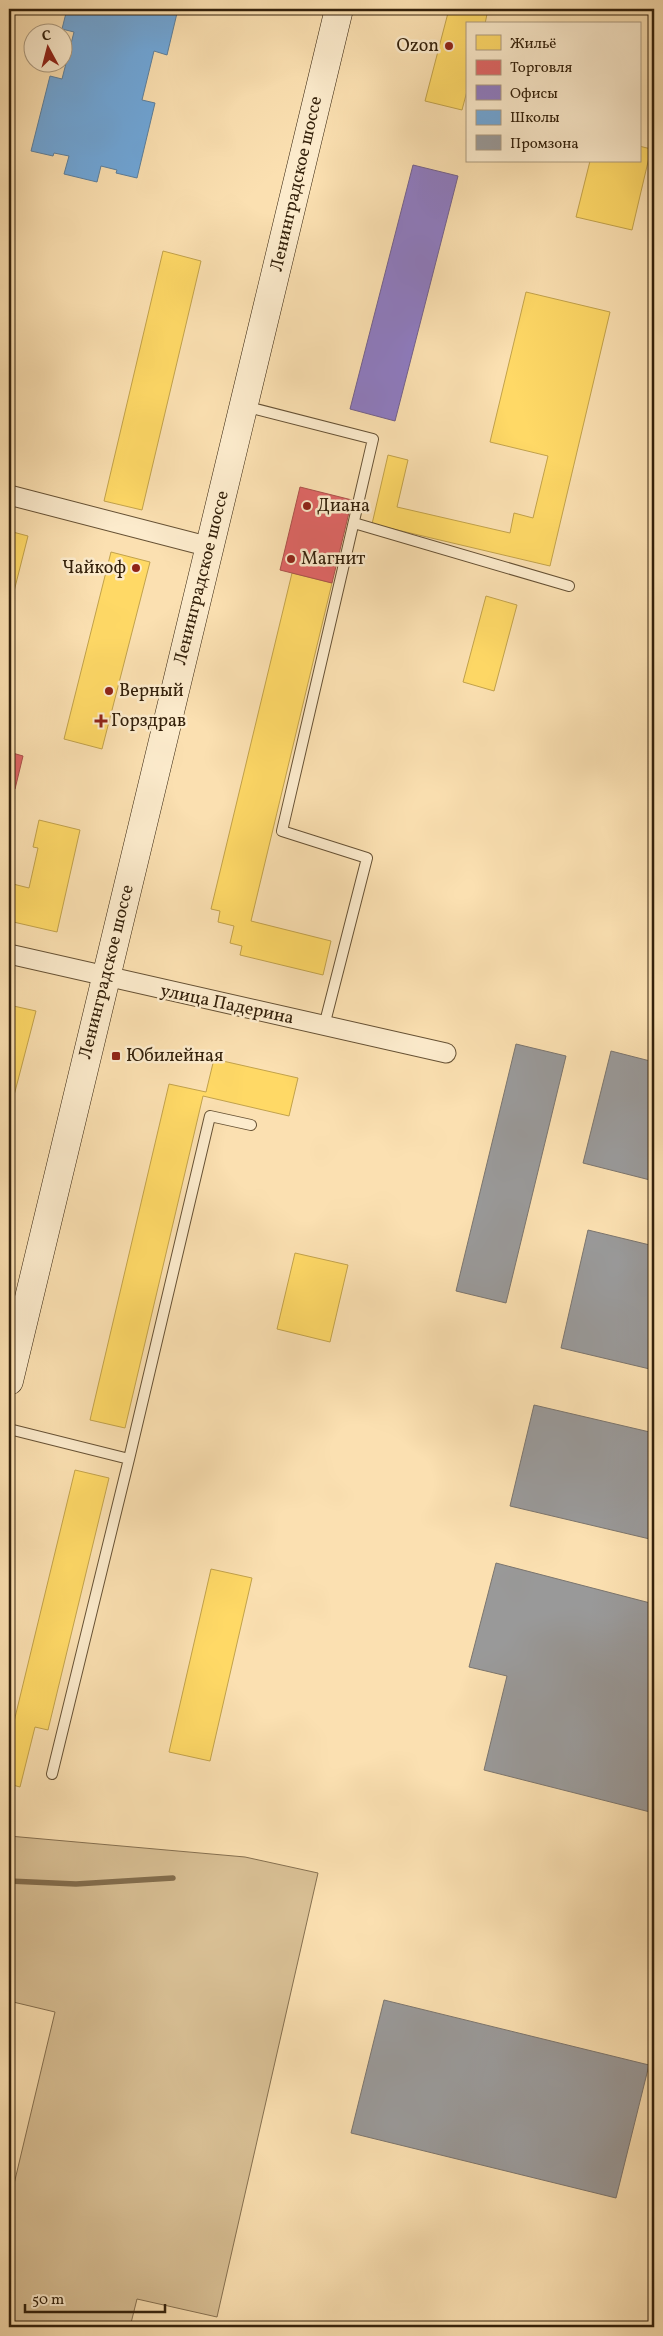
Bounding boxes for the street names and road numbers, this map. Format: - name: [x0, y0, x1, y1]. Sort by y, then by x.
- street label: Ленинградское шоссе: [265, 94, 329, 274]
- street label: Ленинградское шоссе: [168, 488, 236, 668]
- street label: Ленинградское шоссе: [73, 882, 141, 1062]
- street label: улица Падерина: [158, 979, 296, 1031]

